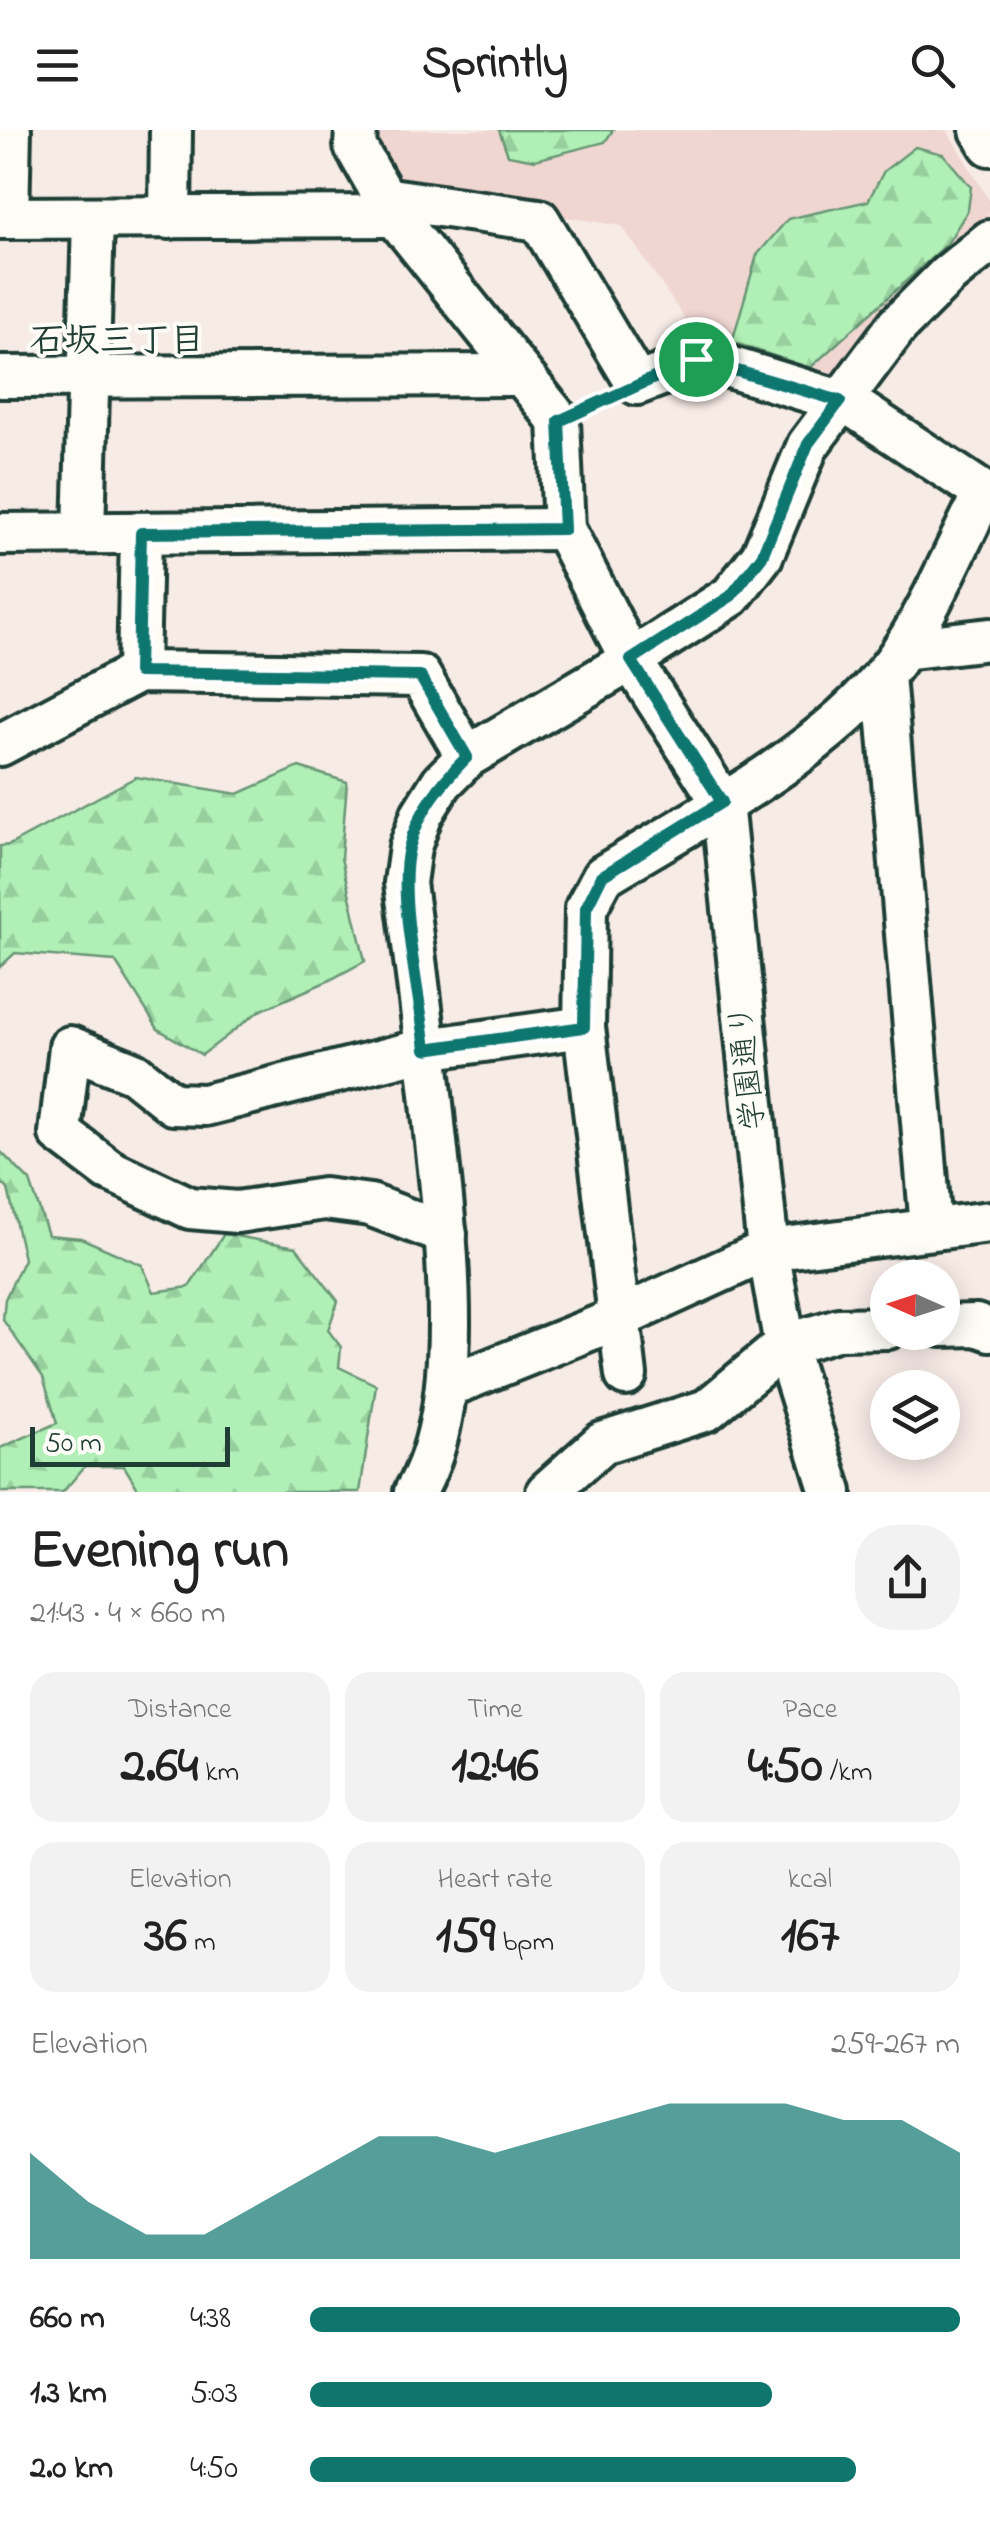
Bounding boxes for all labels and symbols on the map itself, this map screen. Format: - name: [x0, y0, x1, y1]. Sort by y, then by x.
- district label: 石坂三丁目: [29, 317, 205, 368]
- pin: [654, 317, 739, 402]
- street label: 学園通り: [719, 1001, 779, 1133]
- north arrow: [870, 1260, 960, 1350]
- scale bar: [30, 1422, 230, 1466]

